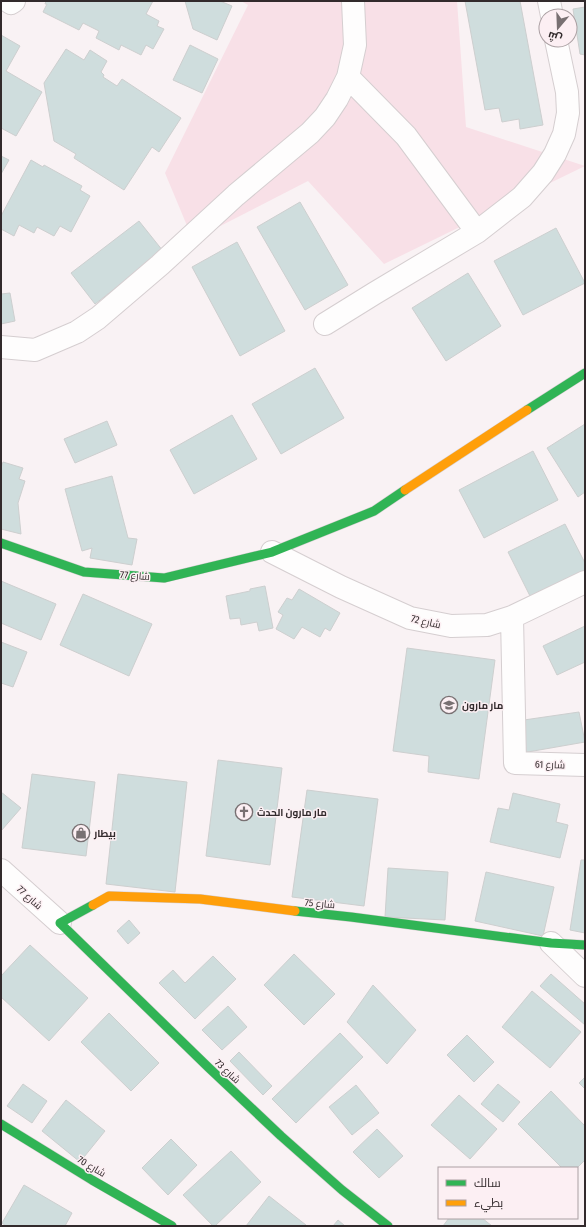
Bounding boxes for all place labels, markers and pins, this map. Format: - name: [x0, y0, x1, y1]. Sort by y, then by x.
- school or university icon: مار مارون: [439, 695, 459, 715]
- place label: مار مارون: [462, 700, 503, 712]
- church icon: مار مارون الحدث: [234, 802, 254, 822]
- place label: مار مارون الحدث: [257, 807, 327, 819]
- shop icon: بيطار: [71, 823, 91, 843]
- place label: بيطار: [93, 828, 116, 840]

